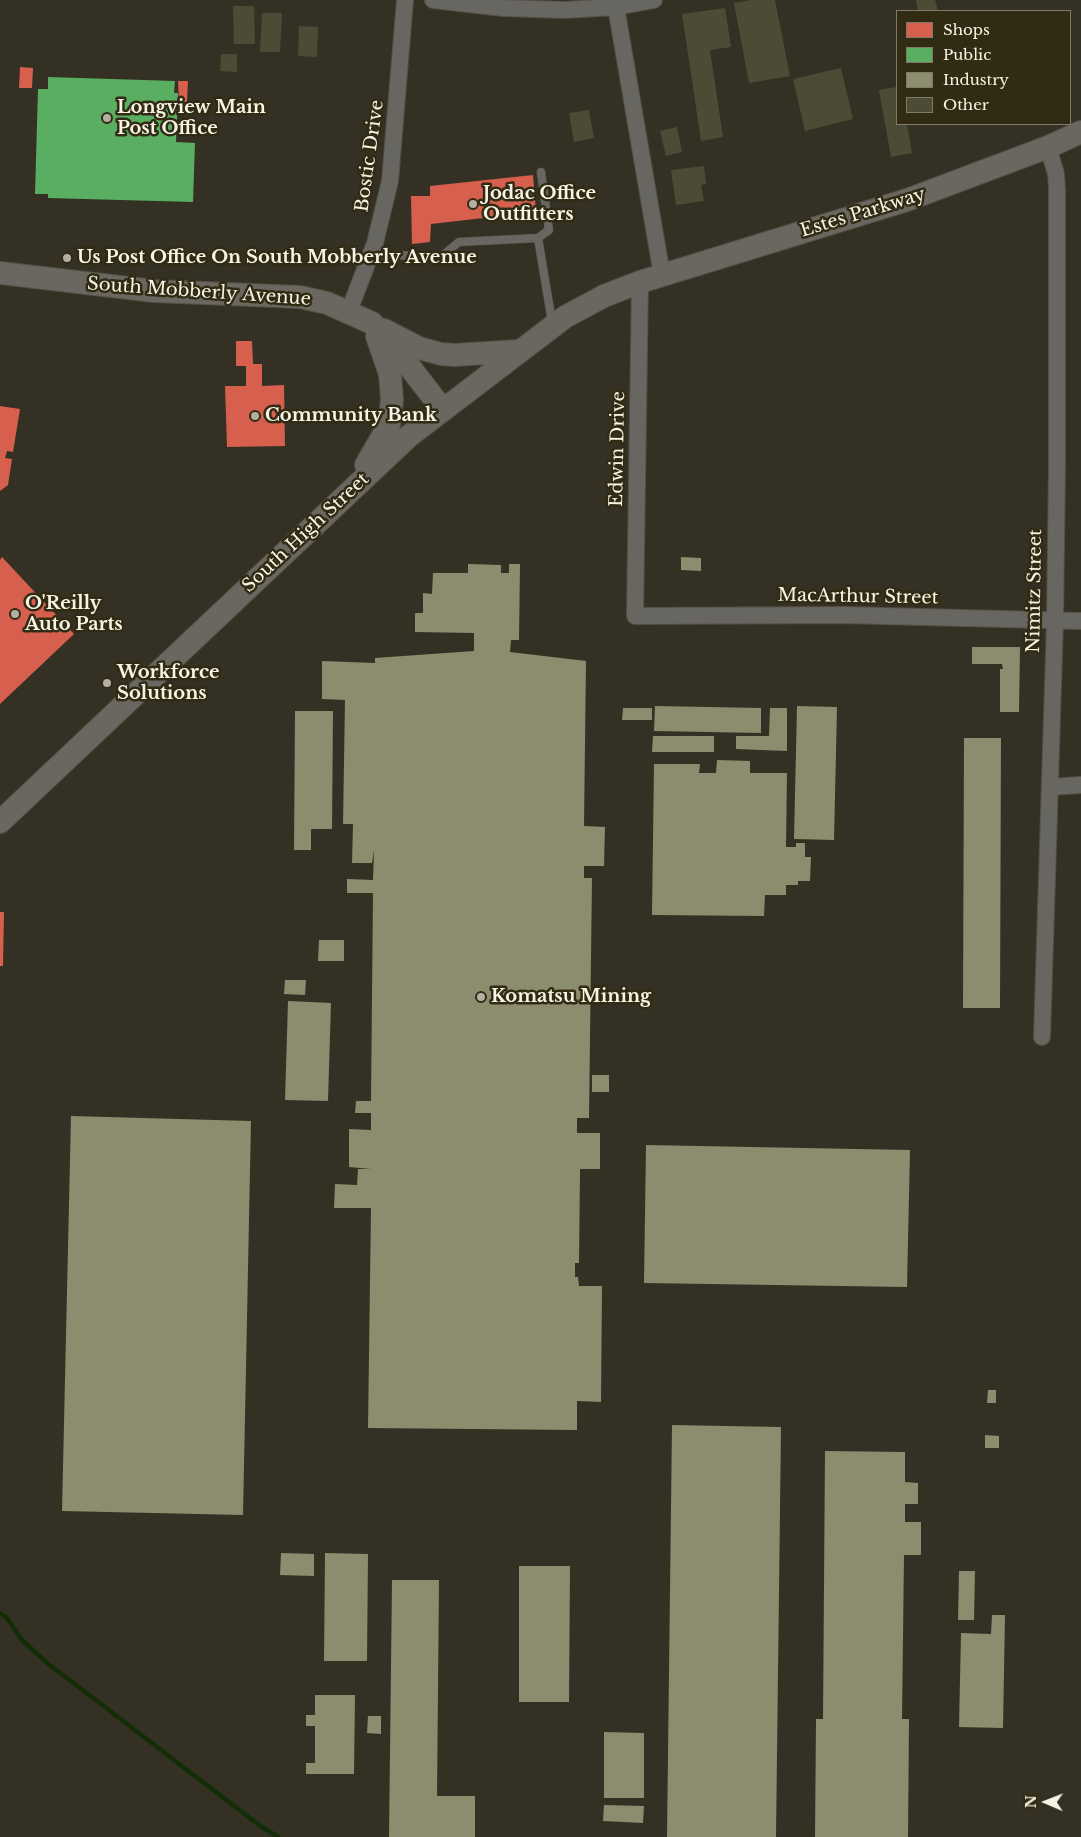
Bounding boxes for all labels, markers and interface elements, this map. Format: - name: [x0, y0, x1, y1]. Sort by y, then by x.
- legend: [896, 10, 1071, 125]
- text: Shops: [943, 20, 990, 39]
- text: Public: [943, 45, 991, 64]
- text: Industry: [943, 70, 1009, 89]
- text: Other: [943, 95, 989, 114]
- place label: Longview Main Post Office: [117, 97, 266, 140]
- street label: Bostic Drive: [351, 99, 389, 213]
- marker: Longview Main Post Office: [101, 112, 113, 124]
- place label: Jodac Office Outfitters: [483, 183, 596, 225]
- street label: Estes Parkway: [798, 184, 928, 242]
- marker: Jodac Office Outfitters: [467, 198, 479, 210]
- place label: Us Post Office On South Mobberly Avenue: [77, 247, 477, 269]
- marker: Us Post Office On South Mobberly Avenue: [61, 252, 73, 264]
- street label: South Mobberly Avenue: [86, 273, 312, 311]
- street label: Edwin Drive: [606, 391, 630, 507]
- place label: Community Bank: [265, 405, 437, 427]
- marker: Community Bank: [249, 410, 261, 422]
- street label: South High Street: [238, 469, 374, 597]
- street label: Nimitz Street: [1023, 529, 1047, 653]
- street label: MacArthur Street: [777, 585, 939, 609]
- place label: O'Reilly Auto Parts: [25, 593, 123, 636]
- marker: O'Reilly Auto Parts: [9, 608, 21, 620]
- place label: Workforce Solutions: [117, 662, 220, 704]
- marker: Workforce Solutions: [101, 677, 113, 689]
- place label: Komatsu Mining: [491, 986, 651, 1008]
- marker: Komatsu Mining: [475, 991, 487, 1003]
- north arrow: [1021, 1777, 1071, 1827]
- text: N: [1022, 1795, 1040, 1808]

